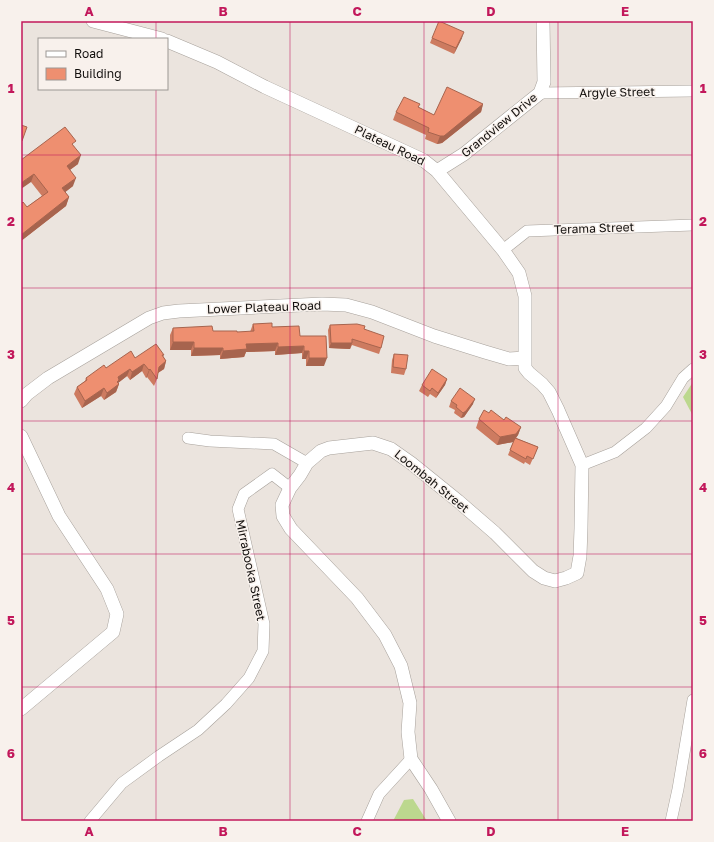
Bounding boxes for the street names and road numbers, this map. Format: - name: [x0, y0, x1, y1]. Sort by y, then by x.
- street label: Argyle Street: [579, 84, 655, 100]
- street label: Grandview Drive: [458, 90, 540, 160]
- street label: Plateau Road: [352, 121, 428, 169]
- street label: Terama Street: [553, 219, 635, 237]
- street label: Lower Plateau Road: [206, 298, 322, 316]
- street label: Loombah Street: [392, 446, 473, 516]
- street label: Mirrabooka Street: [233, 518, 269, 622]

